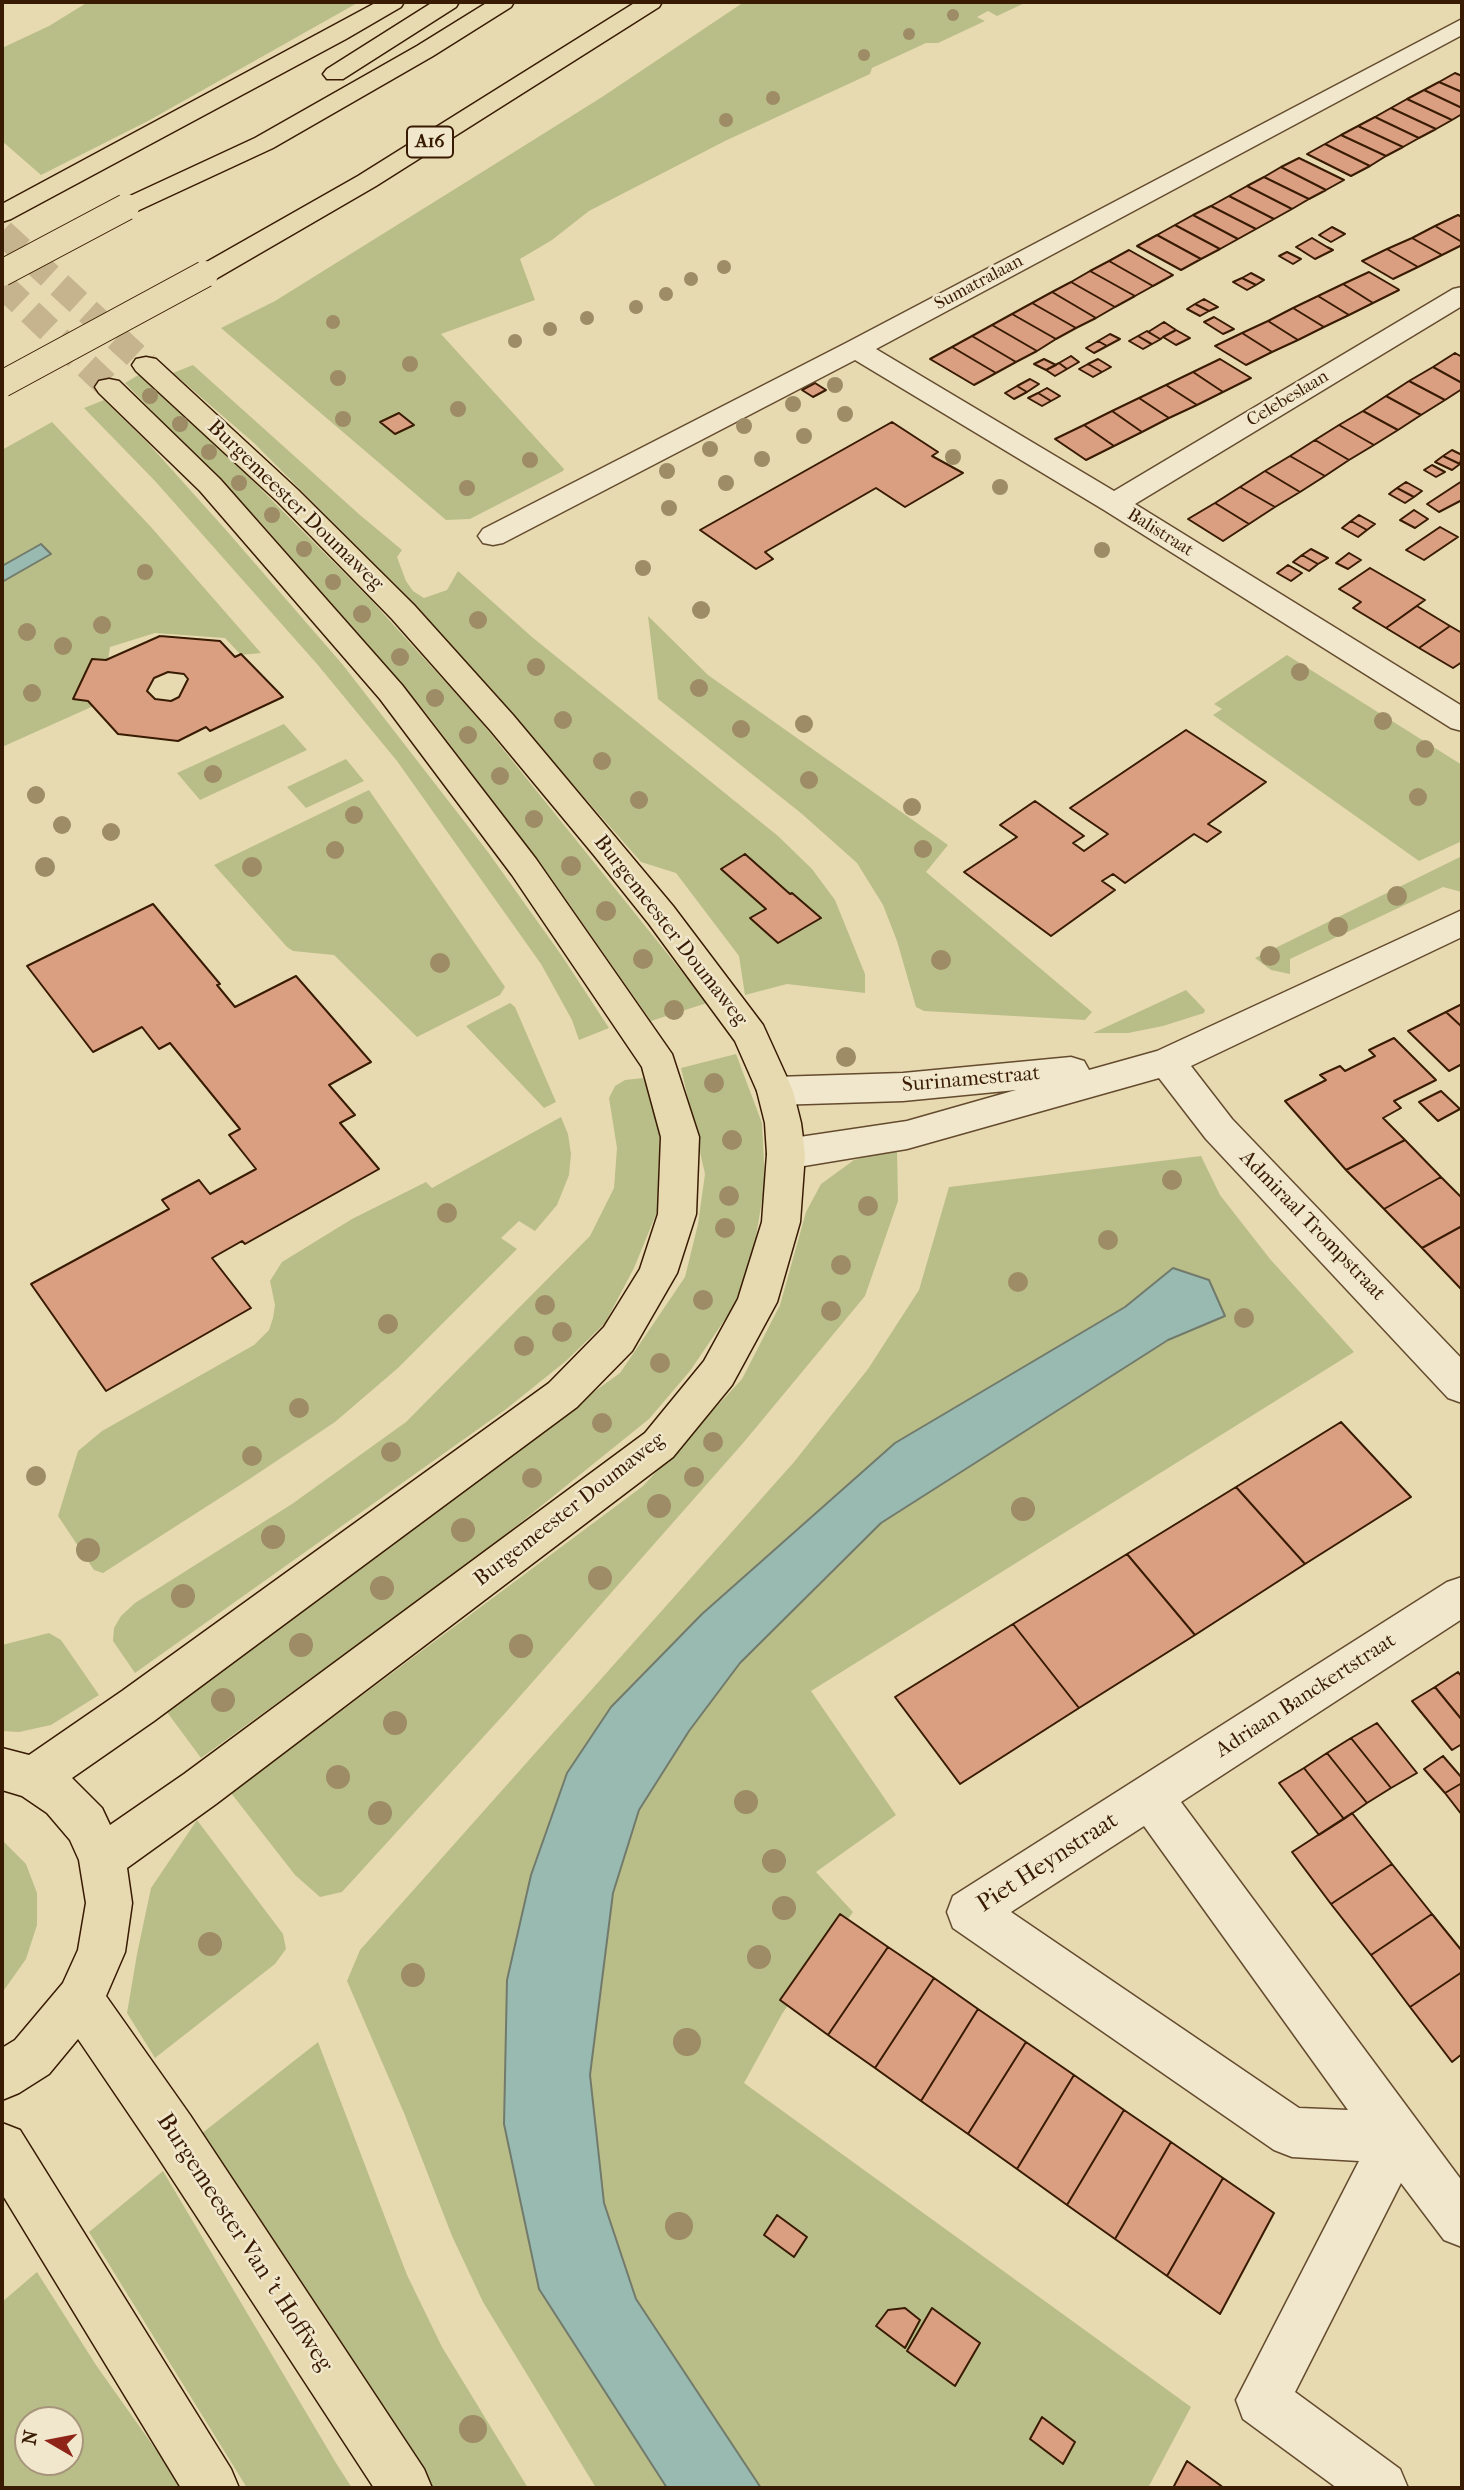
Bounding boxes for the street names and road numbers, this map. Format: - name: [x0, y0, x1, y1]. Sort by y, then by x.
- road number: A16: [407, 126, 453, 158]
- street label: Sumatralaan: [931, 251, 1027, 315]
- street label: Celebeslaan: [1243, 366, 1333, 432]
- street label: Burgemeester Doumaweg: [202, 415, 388, 597]
- street label: Balistraat: [1123, 504, 1197, 562]
- street label: Burgemeester Doumaweg: [588, 831, 752, 1031]
- street label: Surinamestraat: [901, 1061, 1041, 1099]
- street label: Admiraal Trompstraat: [1234, 1146, 1390, 1306]
- street label: Burgemeester Doumaweg: [470, 1428, 670, 1592]
- street label: Adriaan Banckertstraat: [1211, 1628, 1401, 1764]
- street label: Piet Heynstraat: [972, 1807, 1124, 1919]
- street label: Burgemeester Van 't Hoffweg: [150, 2108, 338, 2378]

